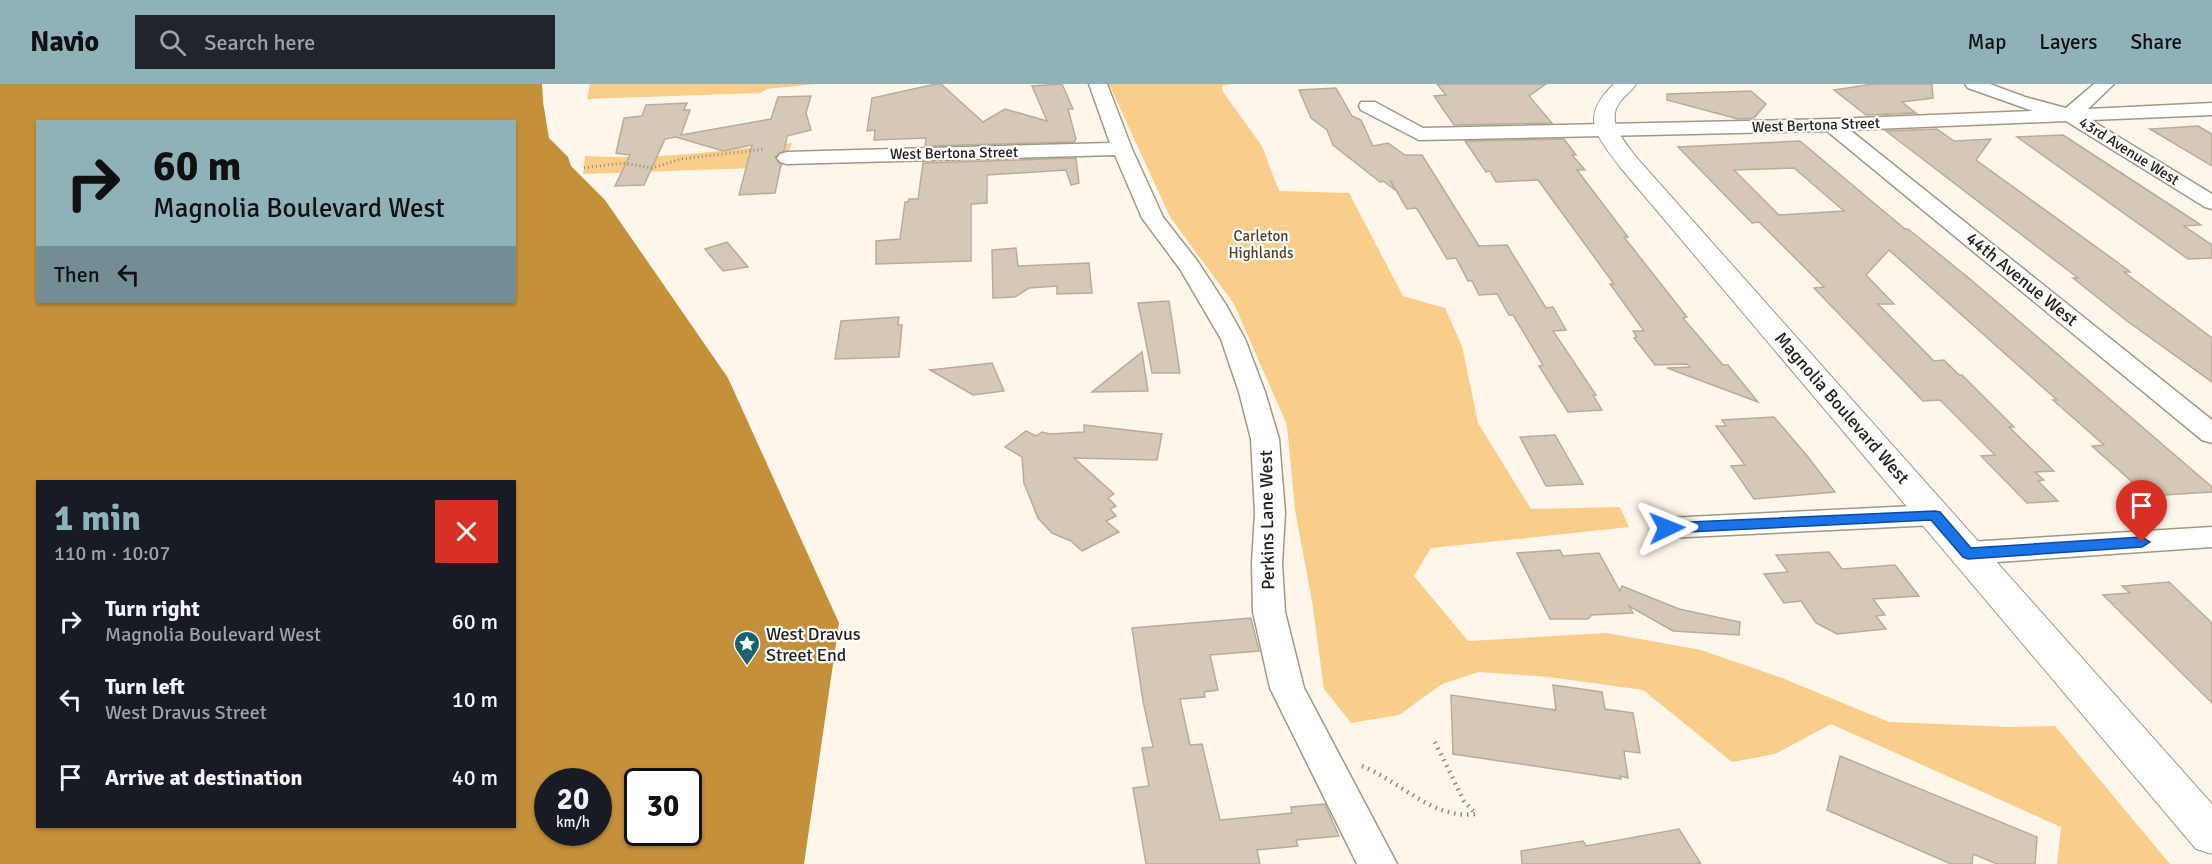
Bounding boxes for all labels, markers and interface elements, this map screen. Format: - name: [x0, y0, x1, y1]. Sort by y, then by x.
- search box: [135, 15, 555, 69]
- text: Navio: [30, 25, 99, 59]
- icon: search: [156, 26, 189, 59]
- text: Search here: [204, 29, 315, 56]
- text: Map: [1968, 29, 2006, 55]
- text: Layers: [2039, 29, 2097, 55]
- text: Share: [2130, 29, 2182, 55]
- street label: 43rd Avenue West: [2076, 113, 2182, 189]
- street label: West Bertona Street: [1752, 114, 1880, 136]
- text: 60 m: [153, 141, 242, 192]
- street label: West Bertona Street: [890, 143, 1018, 163]
- icon: right: [54, 144, 132, 222]
- text: Magnolia Boulevard West: [153, 192, 445, 225]
- park label: Carleton Highlands: [1229, 227, 1294, 262]
- street label: 44th Avenue West: [1962, 227, 2082, 331]
- icon: left: [112, 258, 145, 291]
- text: Then: [54, 261, 100, 288]
- street label: Magnolia Boulevard West: [1770, 327, 1914, 489]
- street label: Perkins Lane West: [1255, 450, 1279, 590]
- pin: [2116, 480, 2167, 542]
- icon: arrive: [2125, 489, 2158, 522]
- text: 1 min: [54, 496, 141, 541]
- position arrow: [1635, 496, 1699, 560]
- button: close: [435, 500, 498, 563]
- text: 110 m · 10:07: [54, 541, 170, 566]
- text: Turn right: [105, 595, 200, 622]
- icon: right: [54, 605, 87, 638]
- text: 60 m: [452, 608, 498, 635]
- text: Magnolia Boulevard West: [105, 622, 321, 647]
- place label: West Dravus Street End: [766, 623, 861, 666]
- place icon: West Dravus Street End: [732, 629, 762, 667]
- text: Turn left: [105, 673, 185, 700]
- icon: left: [54, 683, 87, 716]
- text: 10 m: [452, 686, 498, 713]
- text: West Dravus Street: [105, 700, 267, 725]
- icon: arrive: [54, 761, 87, 794]
- text: Arrive at destination: [105, 764, 302, 791]
- text: 40 m: [452, 764, 498, 791]
- speed limit sign: 30: [624, 768, 702, 846]
- text: 20: [557, 781, 589, 818]
- text: km/h: [556, 813, 590, 831]

